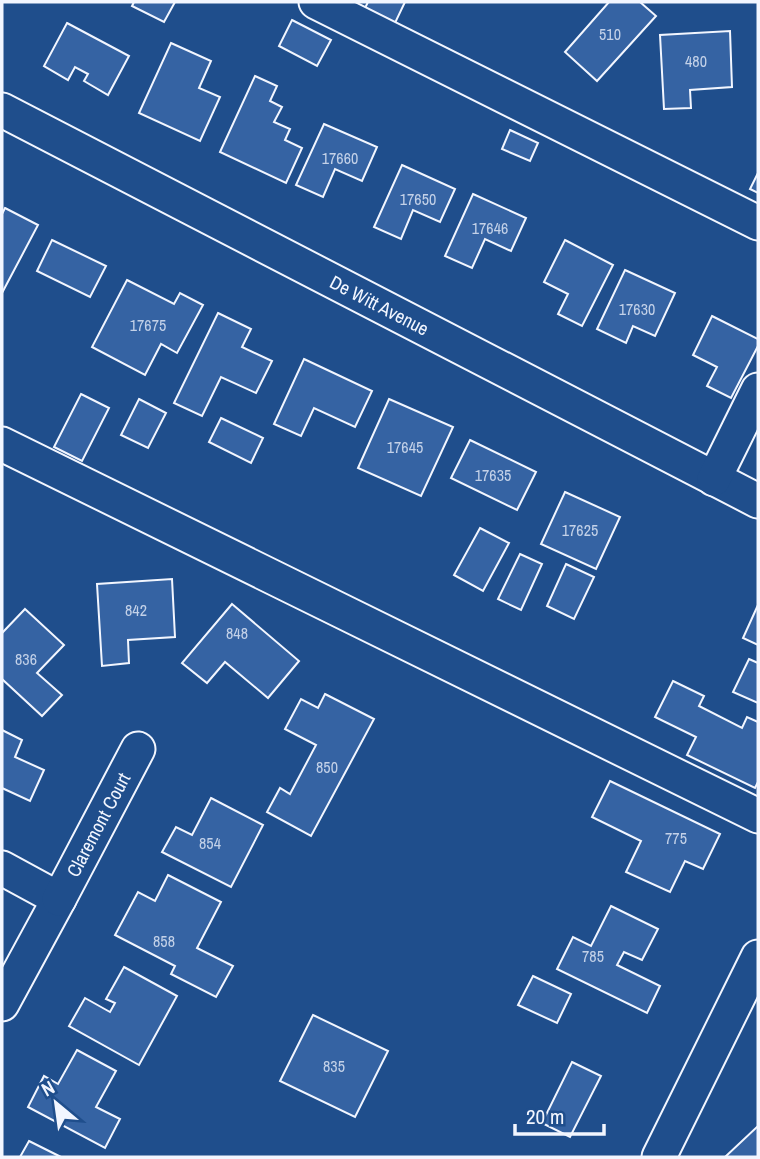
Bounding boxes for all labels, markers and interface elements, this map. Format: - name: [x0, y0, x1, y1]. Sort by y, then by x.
- house number: 510: [599, 23, 621, 45]
- house number: 480: [685, 50, 707, 72]
- house number: 17660: [322, 147, 358, 169]
- house number: 17650: [400, 188, 436, 210]
- house number: 17646: [472, 217, 508, 239]
- street label: De Witt Avenue: [326, 269, 433, 342]
- house number: 17630: [619, 298, 655, 320]
- house number: 17675: [130, 314, 166, 336]
- house number: 17645: [387, 436, 423, 458]
- house number: 17635: [475, 464, 511, 486]
- house number: 17625: [562, 519, 598, 541]
- house number: 842: [125, 599, 147, 621]
- house number: 848: [226, 622, 248, 644]
- house number: 836: [15, 648, 37, 670]
- house number: 850: [316, 756, 338, 778]
- street label: Claremont Court: [60, 767, 137, 881]
- house number: 775: [665, 827, 687, 849]
- house number: 854: [199, 832, 221, 854]
- house number: 858: [153, 930, 175, 952]
- house number: 785: [582, 945, 604, 967]
- house number: 835: [323, 1055, 345, 1077]
- north arrow: [21, 1068, 91, 1138]
- text: N: [37, 1074, 59, 1102]
- scale bar: [515, 1092, 604, 1136]
- text: 20 m: [526, 1102, 564, 1131]

